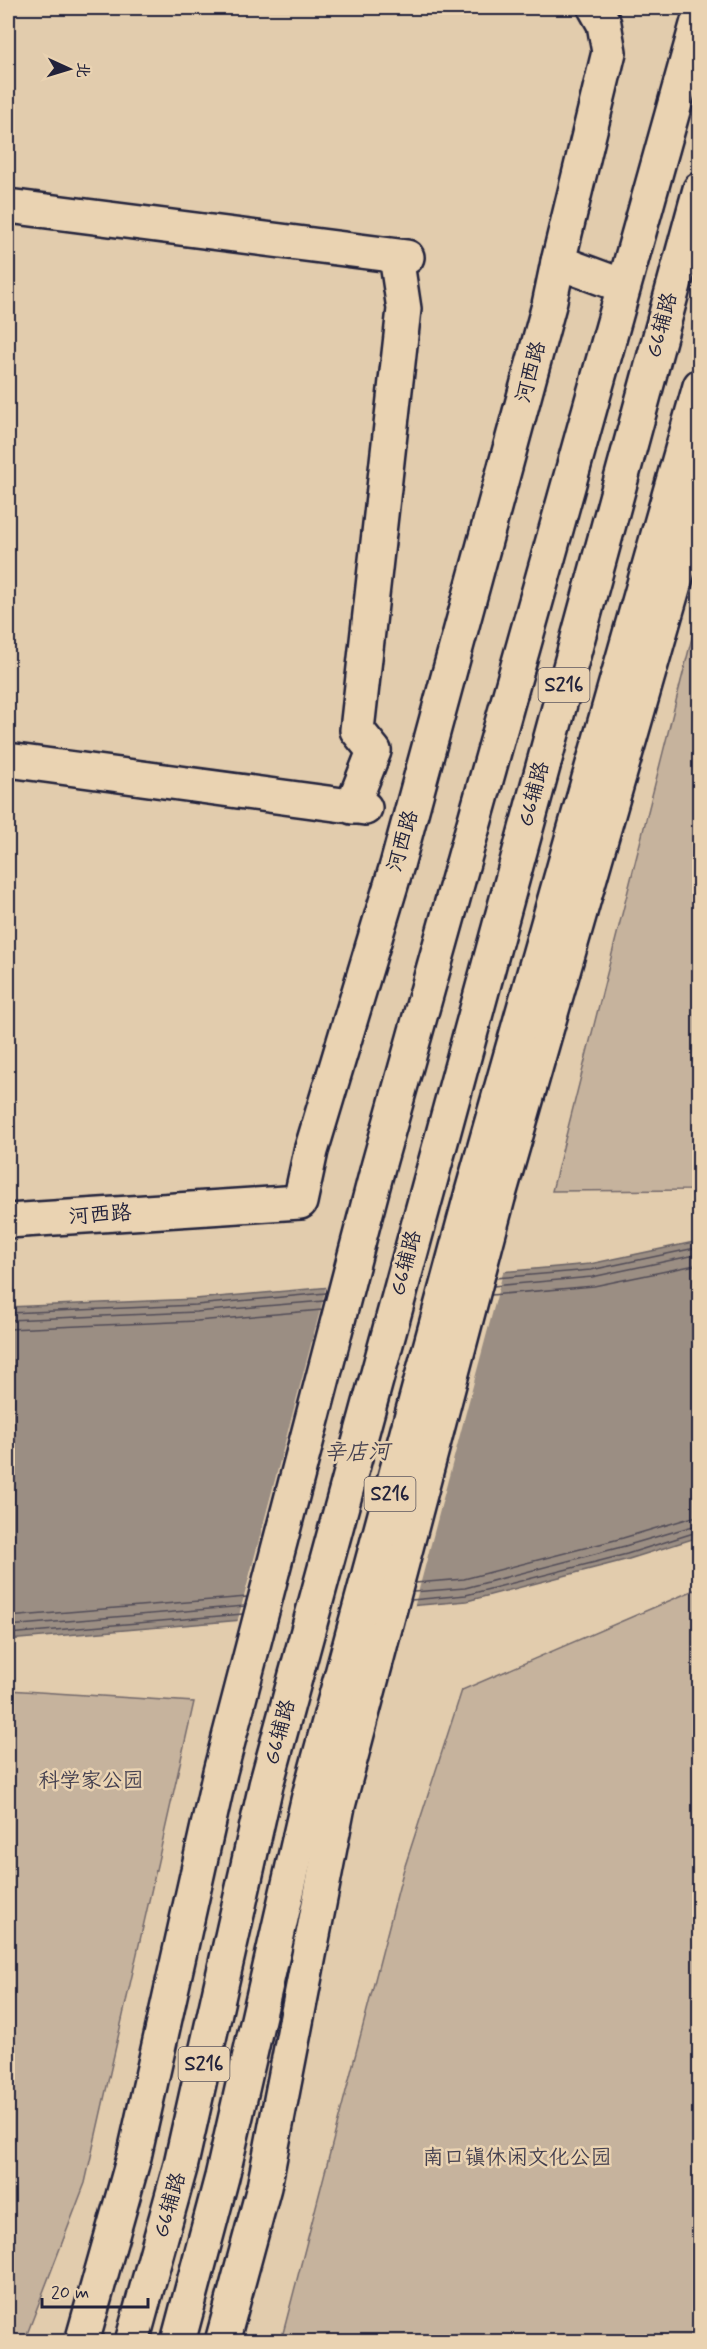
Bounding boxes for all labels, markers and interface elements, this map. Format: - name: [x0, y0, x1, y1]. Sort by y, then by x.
- north arrow: [39, 39, 99, 99]
- text: 北: [71, 61, 94, 79]
- street label: G6辅路: [640, 289, 684, 361]
- street label: 河西路: [509, 338, 553, 406]
- road number: S216: [538, 668, 590, 702]
- street label: G6辅路: [512, 758, 556, 830]
- street label: 河西路: [381, 807, 425, 875]
- street label: 河西路: [68, 1199, 132, 1231]
- street label: G6辅路: [384, 1227, 428, 1299]
- water label: 辛店河: [324, 1438, 393, 1468]
- road number: S216: [364, 1477, 416, 1511]
- street label: G6辅路: [258, 1696, 302, 1768]
- park label: 科学家公园: [39, 1767, 144, 1795]
- road number: S216: [178, 2047, 230, 2081]
- park label: 南口镇休闲文化公园: [423, 2144, 612, 2172]
- street label: G6辅路: [147, 2169, 193, 2241]
- scale bar: [42, 2271, 148, 2309]
- text: 20 m: [51, 2281, 89, 2305]

